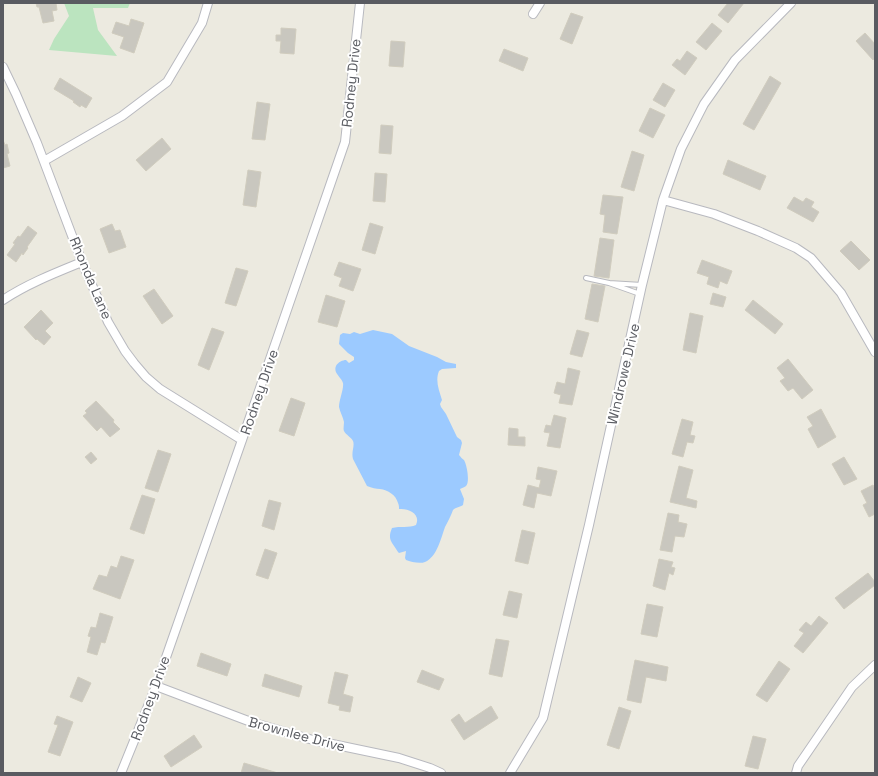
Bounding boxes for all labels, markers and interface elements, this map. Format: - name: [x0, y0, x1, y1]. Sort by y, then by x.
- street label: Rodney Drive: [337, 38, 365, 128]
- street label: Rhonda Lane: [66, 234, 116, 322]
- street label: Windrowe Drive: [603, 322, 643, 426]
- street label: Rodney Drive: [236, 347, 282, 437]
- street label: Rodney Drive: [126, 653, 174, 743]
- street label: Brownlee Drive: [247, 712, 347, 756]

